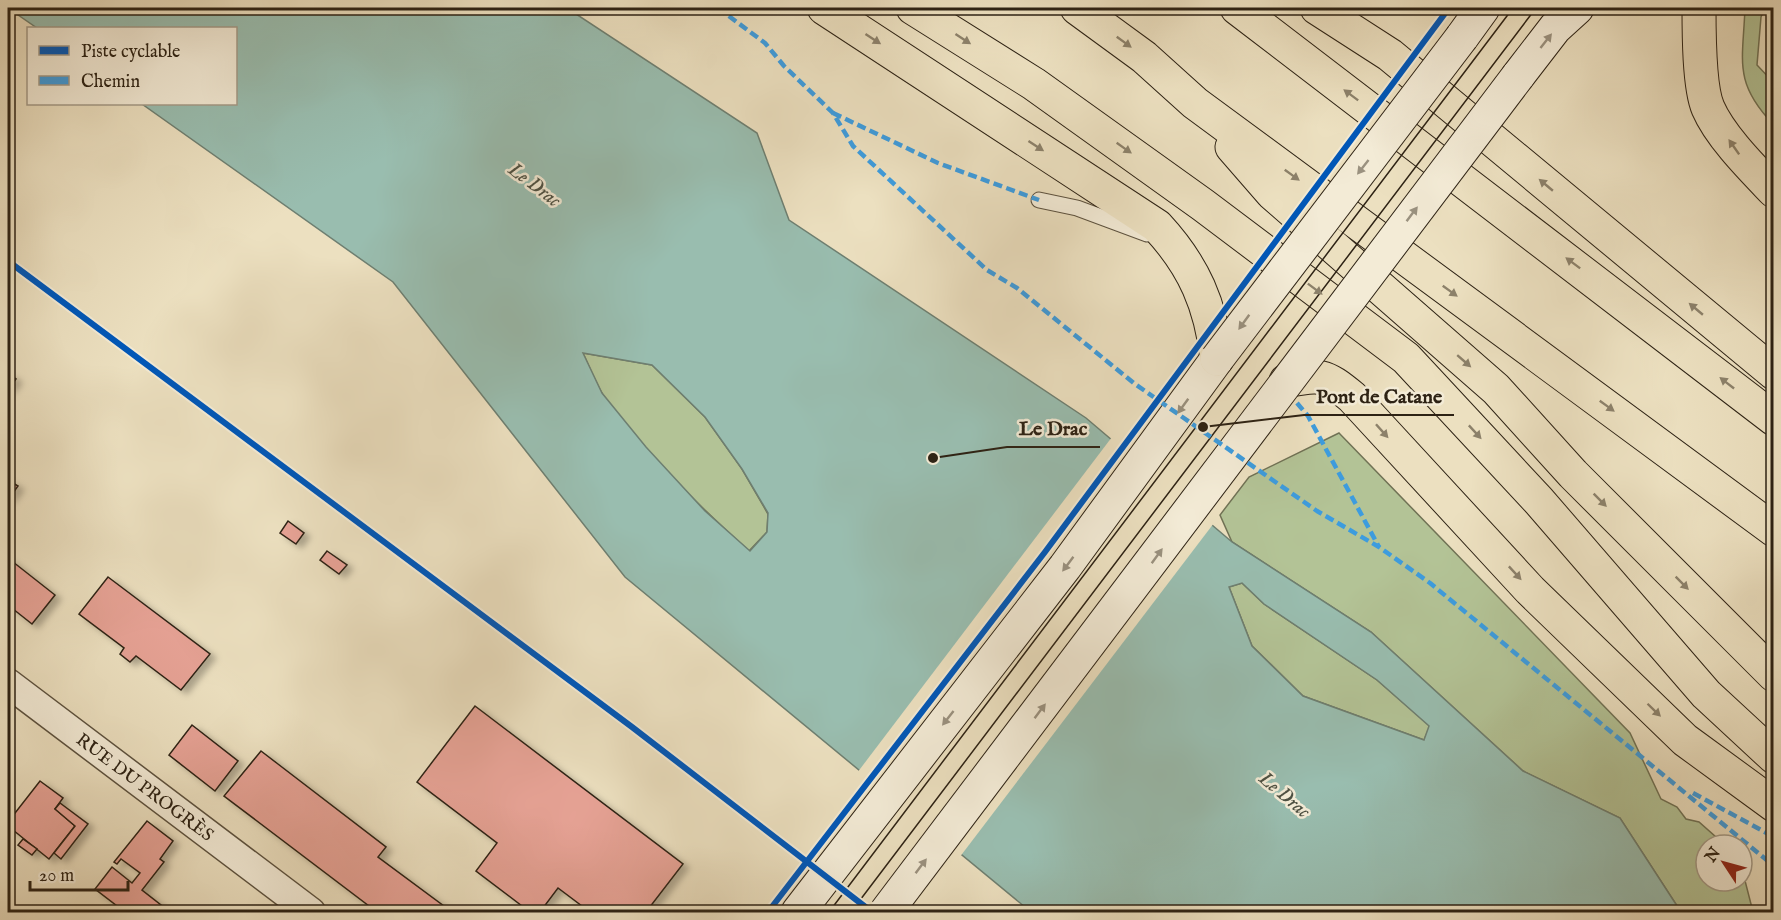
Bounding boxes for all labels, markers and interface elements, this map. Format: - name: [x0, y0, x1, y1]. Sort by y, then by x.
- legend: [27, 27, 237, 105]
- one-way arrow: [865, 33, 881, 44]
- one-way arrow: [955, 33, 971, 44]
- one-way arrow: [1539, 33, 1551, 48]
- one-way arrow: [1116, 36, 1132, 48]
- text: Piste cyclable: [81, 41, 180, 64]
- text: Chemin: [81, 71, 140, 94]
- one-way arrow: [1344, 89, 1359, 101]
- one-way arrow: [1028, 140, 1045, 151]
- one-way arrow: [1728, 140, 1740, 156]
- one-way arrow: [1116, 142, 1132, 153]
- water label: Le Drac: [502, 157, 566, 214]
- one-way arrow: [1357, 159, 1369, 174]
- one-way arrow: [1284, 169, 1300, 181]
- one-way arrow: [1538, 178, 1554, 191]
- one-way arrow: [1406, 207, 1418, 222]
- one-way arrow: [1566, 258, 1581, 270]
- one-way arrow: [1307, 283, 1322, 295]
- one-way arrow: [1442, 284, 1457, 296]
- one-way arrow: [1689, 303, 1704, 316]
- one-way arrow: [1238, 313, 1250, 329]
- one-way arrow: [1456, 354, 1471, 367]
- callout: Pont de Catane: [1304, 377, 1454, 415]
- one-way arrow: [1720, 377, 1735, 389]
- text: Pont de Catane: [1316, 385, 1443, 410]
- one-way arrow: [1177, 399, 1189, 414]
- one-way arrow: [1598, 400, 1614, 412]
- callout: Le Drac: [1007, 409, 1100, 447]
- text: Le Drac: [1019, 417, 1088, 442]
- one-way arrow: [1375, 423, 1388, 438]
- one-way arrow: [1468, 425, 1482, 439]
- one-way arrow: [1592, 493, 1606, 507]
- one-way arrow: [1151, 548, 1163, 564]
- one-way arrow: [1062, 556, 1074, 571]
- one-way arrow: [1507, 566, 1521, 580]
- one-way arrow: [1674, 576, 1689, 590]
- one-way arrow: [1033, 703, 1046, 719]
- one-way arrow: [1646, 703, 1661, 717]
- one-way arrow: [942, 710, 955, 726]
- street label: RUE DU PROGRÈS: [71, 727, 219, 847]
- water label: Le Drac: [1252, 766, 1316, 825]
- north arrow: [1694, 833, 1754, 893]
- text: N: [1701, 844, 1726, 868]
- scale bar: [30, 854, 128, 892]
- one-way arrow: [915, 858, 928, 874]
- text: 20 m: [39, 865, 74, 888]

